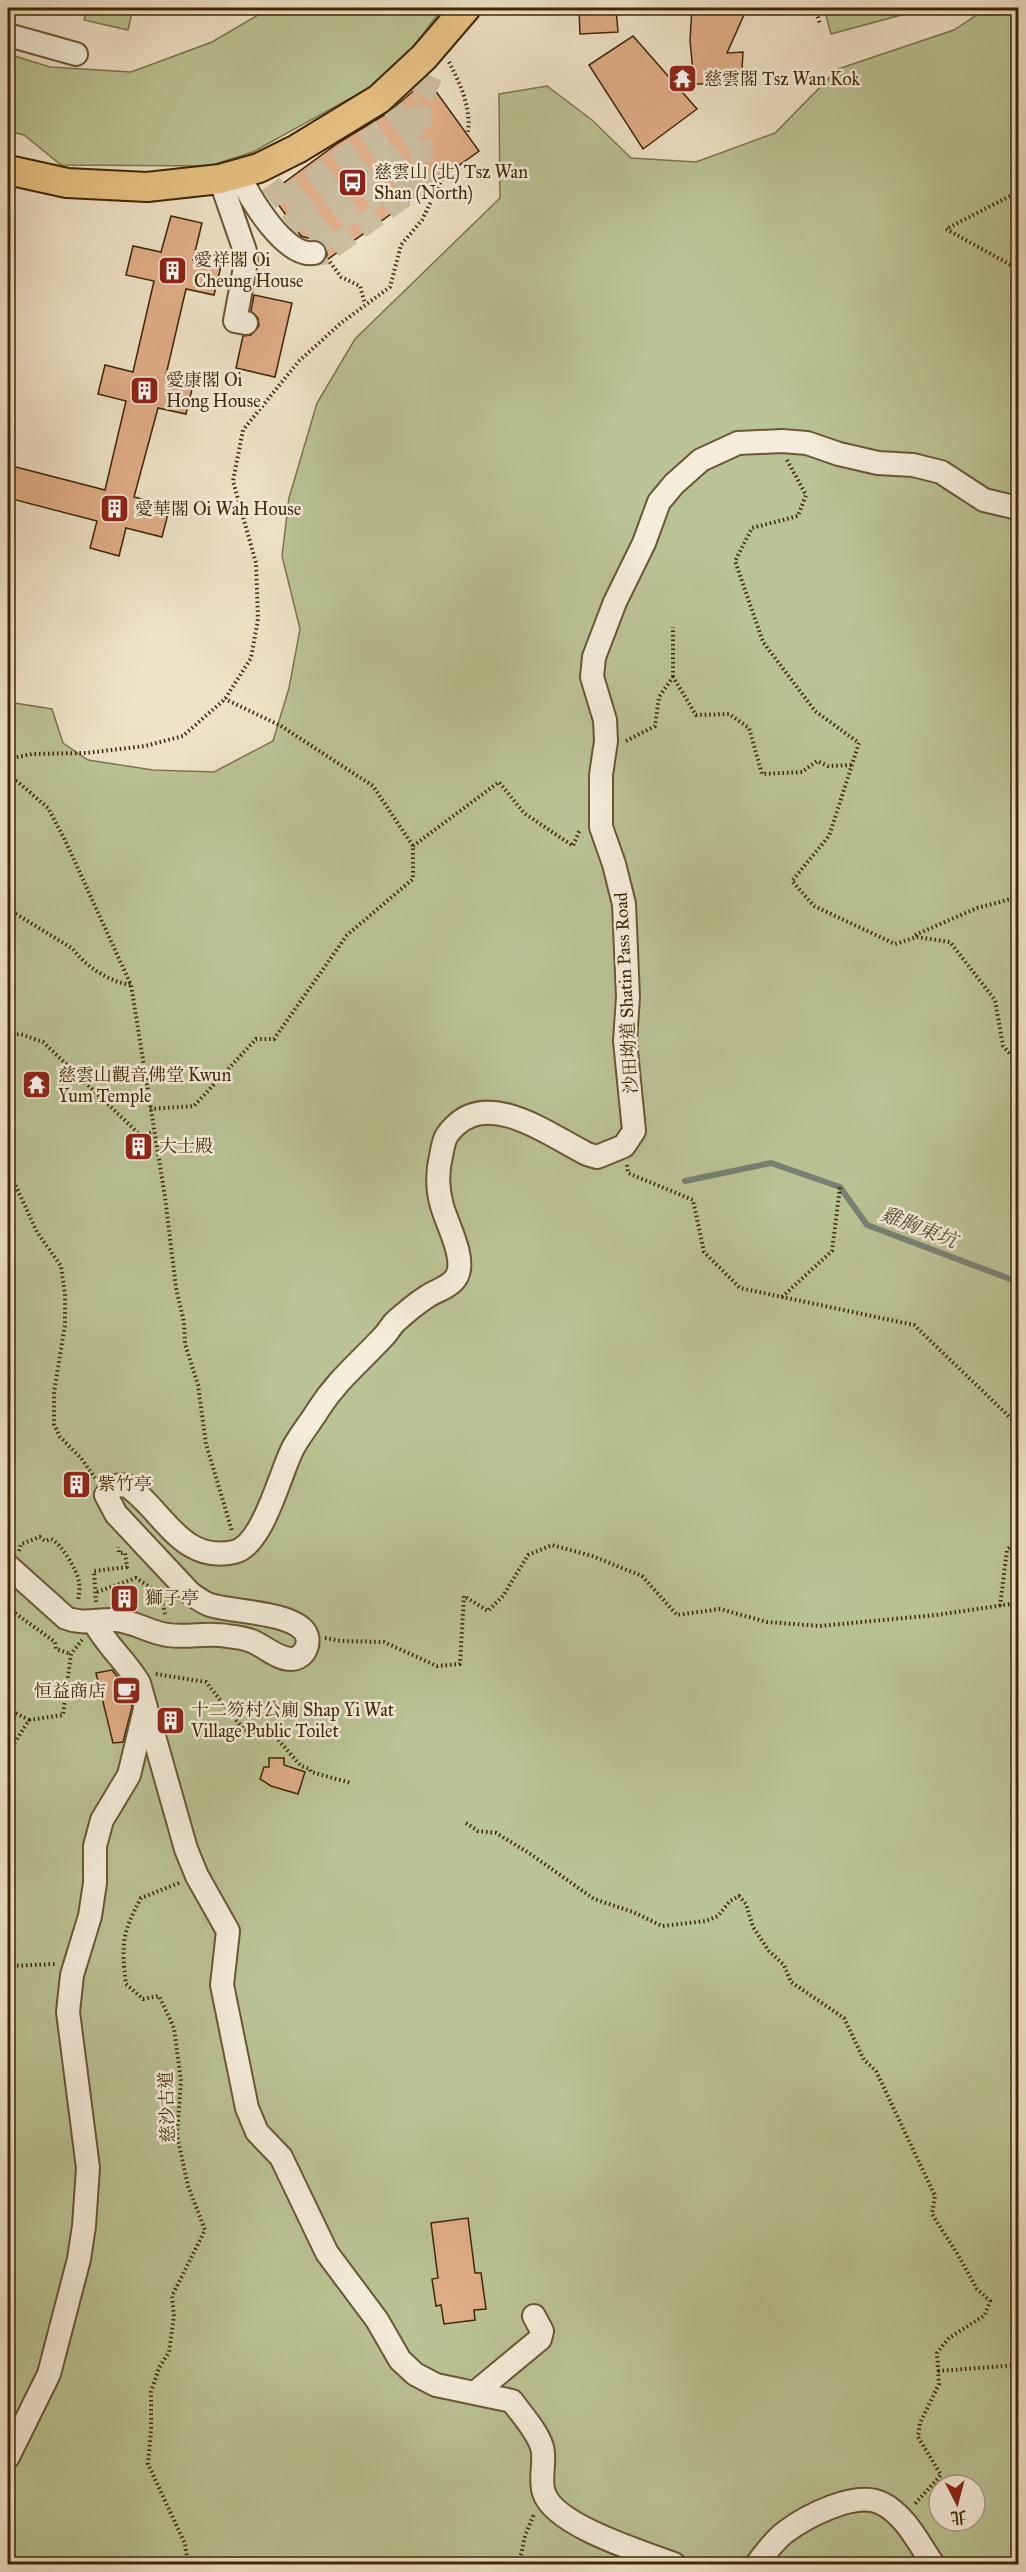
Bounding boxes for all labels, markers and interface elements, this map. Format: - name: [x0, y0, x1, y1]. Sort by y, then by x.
- temple icon: 慈雲閣 Tsz Wan Kok: [667, 63, 699, 95]
- place label: 慈雲閣 Tsz Wan Kok: [704, 68, 861, 90]
- place label: 慈雲山 (北) Tsz Wan Shan (North): [374, 161, 528, 205]
- bus stop icon: 慈雲山 (北) Tsz Wan Shan (North): [337, 166, 369, 198]
- place label: 愛祥閣 Oi Cheung House: [194, 249, 304, 293]
- building icon: 愛祥閣 Oi Cheung House: [157, 254, 189, 286]
- place label: 愛康閣 Oi Hong House: [166, 369, 261, 413]
- building icon: 愛康閣 Oi Hong House: [129, 374, 161, 406]
- building icon: 愛華閣 Oi Wah House: [98, 493, 130, 525]
- place label: 愛華閣 Oi Wah House: [135, 498, 301, 520]
- street label: 沙田坳道 Shatin Pass Road: [610, 892, 642, 1094]
- place label: 慈雲山觀音佛堂 Kwun Yum Temple: [58, 1064, 231, 1107]
- temple icon: 慈雲山觀音佛堂 Kwun Yum Temple: [21, 1069, 53, 1101]
- building icon: 大士殿: [122, 1130, 154, 1162]
- place label: 大士殿: [159, 1135, 213, 1157]
- water label: 雞胸東坑: [877, 1201, 963, 1254]
- building icon: 紫竹亭: [61, 1468, 93, 1500]
- place label: 紫竹亭: [98, 1473, 152, 1495]
- building icon: 獅子亭: [108, 1582, 140, 1614]
- place label: 獅子亭: [145, 1587, 199, 1609]
- cafe icon: 恒益商店: [111, 1675, 143, 1707]
- place label: 恒益商店: [34, 1680, 106, 1702]
- place label: 十二笏村公廁 Shap Yi Wat Village Public Toilet: [190, 1699, 395, 1743]
- building icon: 十二笏村公廁 Shap Yi Wat Village Public Toilet: [154, 1704, 186, 1736]
- street label: 慈沙古道: [155, 2071, 179, 2143]
- north arrow: [927, 2473, 987, 2533]
- text: 北: [950, 2507, 967, 2528]

